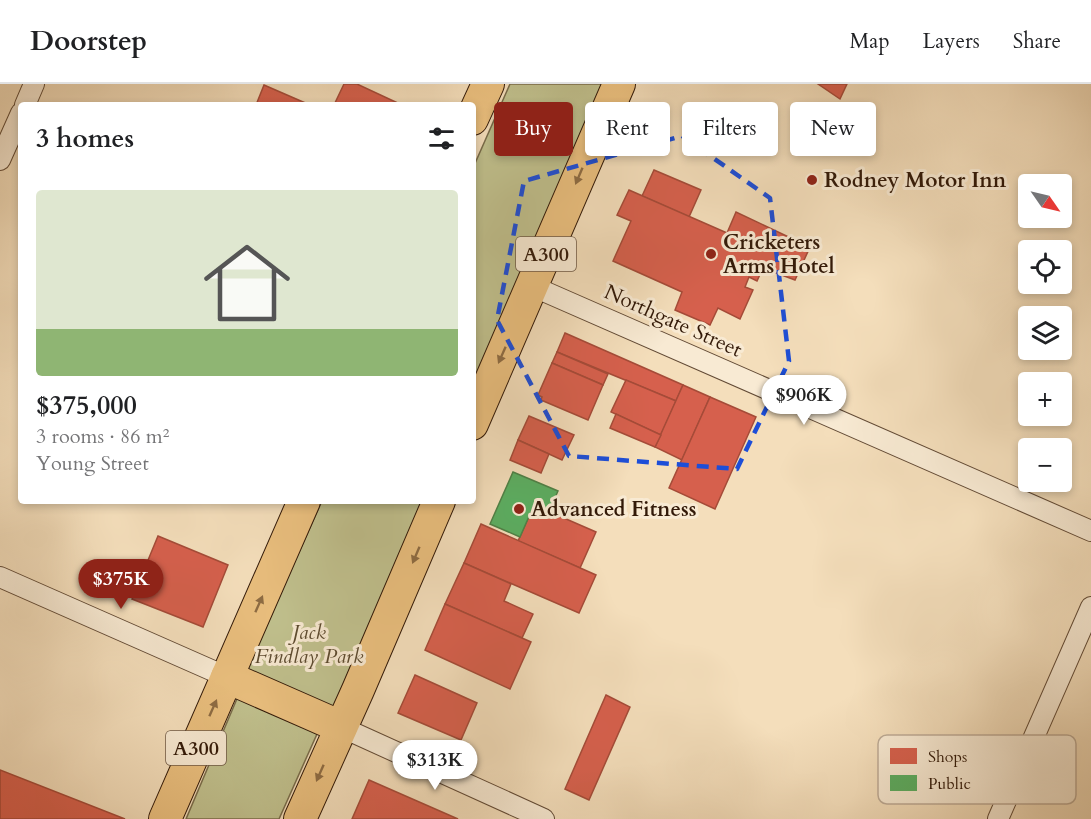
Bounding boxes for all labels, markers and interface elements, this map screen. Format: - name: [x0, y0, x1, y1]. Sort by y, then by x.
- text: Doorstep: [30, 22, 147, 60]
- text: Map: [850, 27, 890, 56]
- text: Layers: [923, 27, 980, 56]
- text: Share: [1013, 27, 1061, 56]
- chip: Buy: [494, 102, 573, 156]
- chip: Rent: [585, 102, 670, 156]
- chip: Filters: [682, 102, 778, 156]
- chip: New: [790, 102, 876, 156]
- text: 3 homes: [36, 121, 134, 156]
- icon: filters: [425, 122, 458, 155]
- place label: Rodney Motor Inn: [824, 166, 1007, 195]
- one-way arrow: [575, 168, 584, 185]
- marker: Rodney Motor Inn: [805, 173, 819, 187]
- north arrow: [1018, 174, 1072, 228]
- map controls: [1018, 174, 1072, 492]
- place label: Cricketers Arms Hotel: [723, 228, 835, 281]
- icon: home: [193, 229, 301, 337]
- road number: A300: [516, 237, 576, 271]
- button: locate: [1018, 240, 1072, 294]
- marker: Cricketers Arms Hotel: [704, 247, 718, 261]
- street label: Northgate Street: [599, 278, 747, 365]
- button: layers: [1018, 306, 1072, 360]
- one-way arrow: [498, 347, 507, 364]
- button: +: [1018, 372, 1072, 426]
- pin: $906K: [762, 375, 846, 426]
- text: $906K: [775, 381, 833, 408]
- text: $375,000: [36, 388, 137, 423]
- text: 3 rooms · 86 m²: [36, 423, 169, 450]
- button: −: [1018, 438, 1072, 492]
- text: Young Street: [36, 450, 149, 477]
- place label: Advanced Fitness: [531, 495, 697, 524]
- marker: Advanced Fitness: [512, 502, 526, 516]
- one-way arrow: [411, 546, 421, 564]
- pin: $375K: [79, 559, 163, 610]
- text: $375K: [92, 565, 150, 592]
- one-way arrow: [254, 594, 264, 612]
- park label: Jack Findlay Park: [255, 618, 364, 671]
- one-way arrow: [209, 699, 218, 716]
- road number: A300: [166, 731, 226, 765]
- legend: [878, 735, 1076, 804]
- pin: $313K: [393, 740, 477, 791]
- text: $313K: [406, 746, 464, 773]
- text: Shops: [928, 746, 967, 768]
- one-way arrow: [316, 765, 325, 782]
- text: Public: [928, 773, 971, 795]

